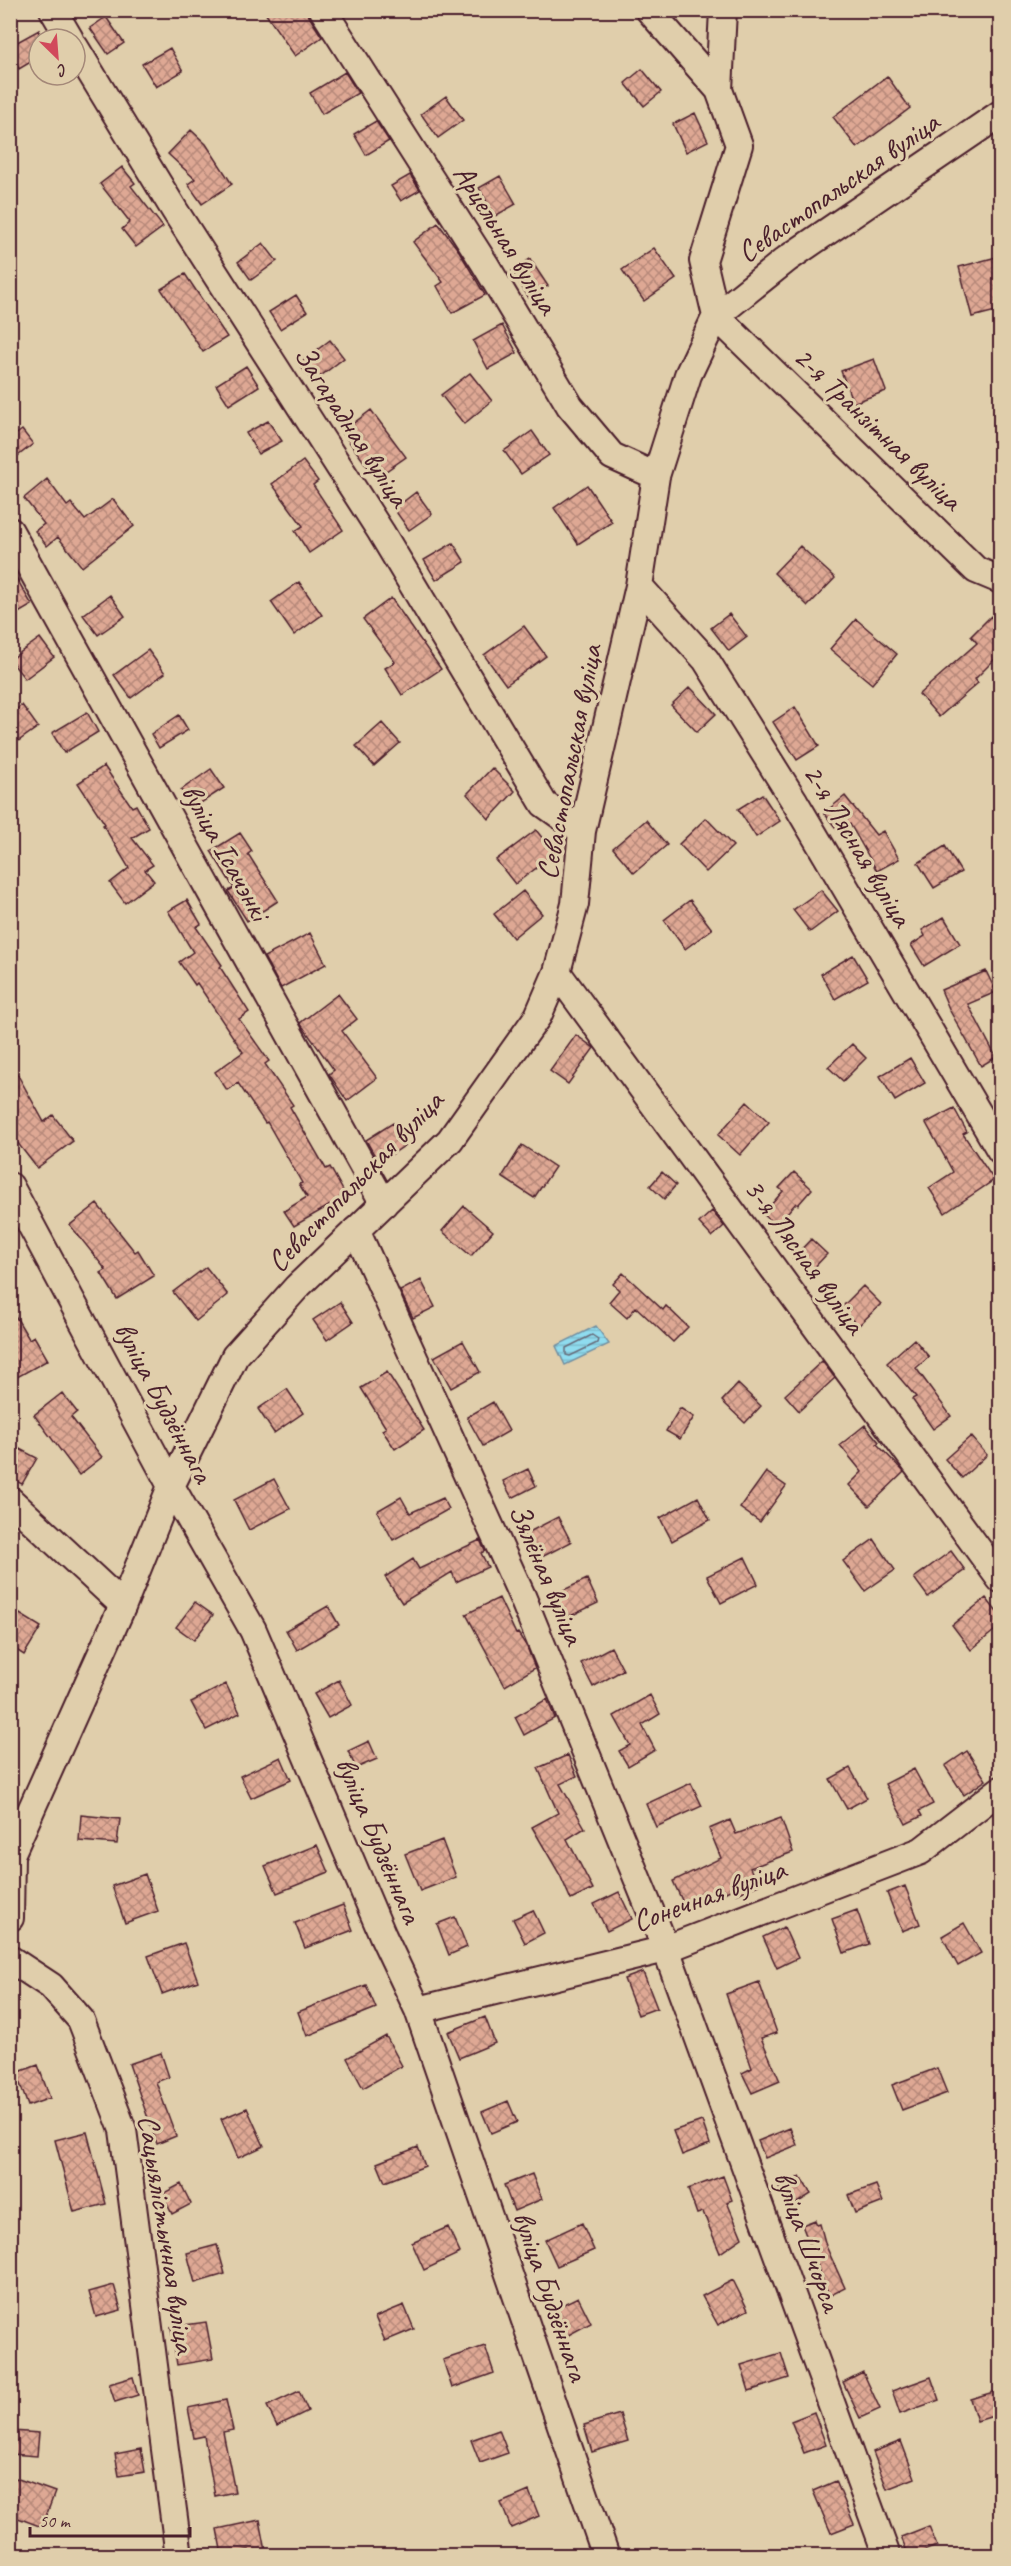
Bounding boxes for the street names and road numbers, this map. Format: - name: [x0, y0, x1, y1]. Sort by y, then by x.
- street label: Севастопальская вуліца: [730, 102, 948, 271]
- street label: Арцельная вуліца: [445, 157, 568, 323]
- street label: Загарадная вуліца: [286, 338, 419, 516]
- street label: 2-я Транзітная вуліца: [786, 338, 972, 520]
- street label: Севастопальская вуліца: [528, 640, 611, 883]
- street label: 2-я Лясная вуліца: [795, 757, 922, 935]
- street label: вуліца Ісачэнкі: [173, 777, 281, 930]
- street label: Севастопальская вуліца: [259, 1081, 453, 1280]
- street label: 3-я Лясная вуліца: [736, 1171, 875, 1343]
- street label: вуліца Будзённага: [106, 1315, 223, 1491]
- street label: Зялёная вуліца: [500, 1498, 594, 1652]
- street label: вуліца Будзённага: [327, 1751, 432, 1931]
- street label: Сонечная вуліца: [627, 1849, 792, 1940]
- street label: Сацыялістычная вуліца: [129, 2112, 205, 2358]
- street label: вуліца Шчорса: [765, 2166, 852, 2319]
- street label: вуліца Будзённага: [504, 2206, 598, 2388]

